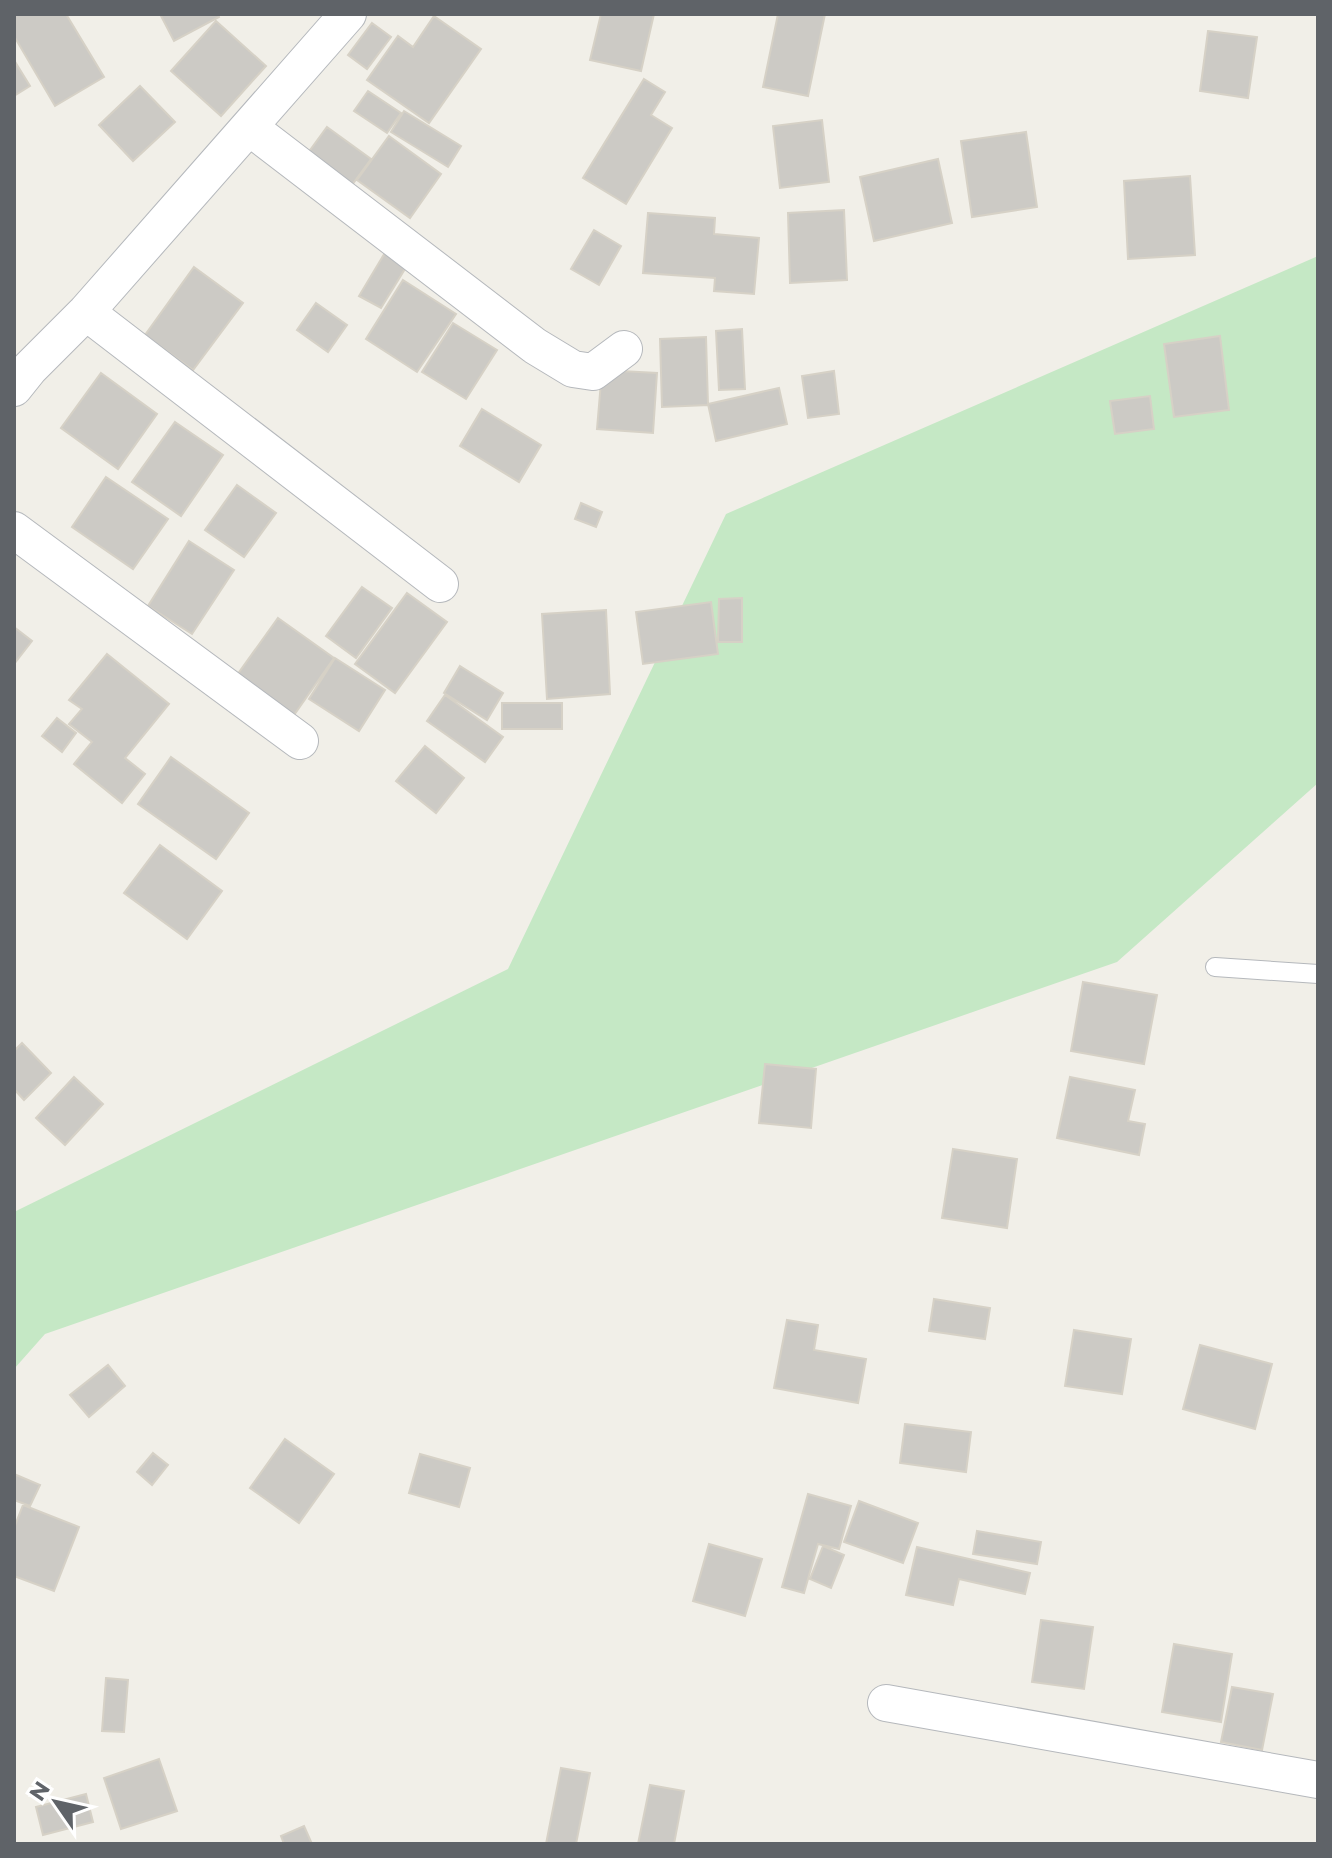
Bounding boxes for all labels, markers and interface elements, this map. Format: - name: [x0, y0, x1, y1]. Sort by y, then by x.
- north arrow: [16, 1762, 96, 1842]
- text: N: [24, 1776, 56, 1806]

